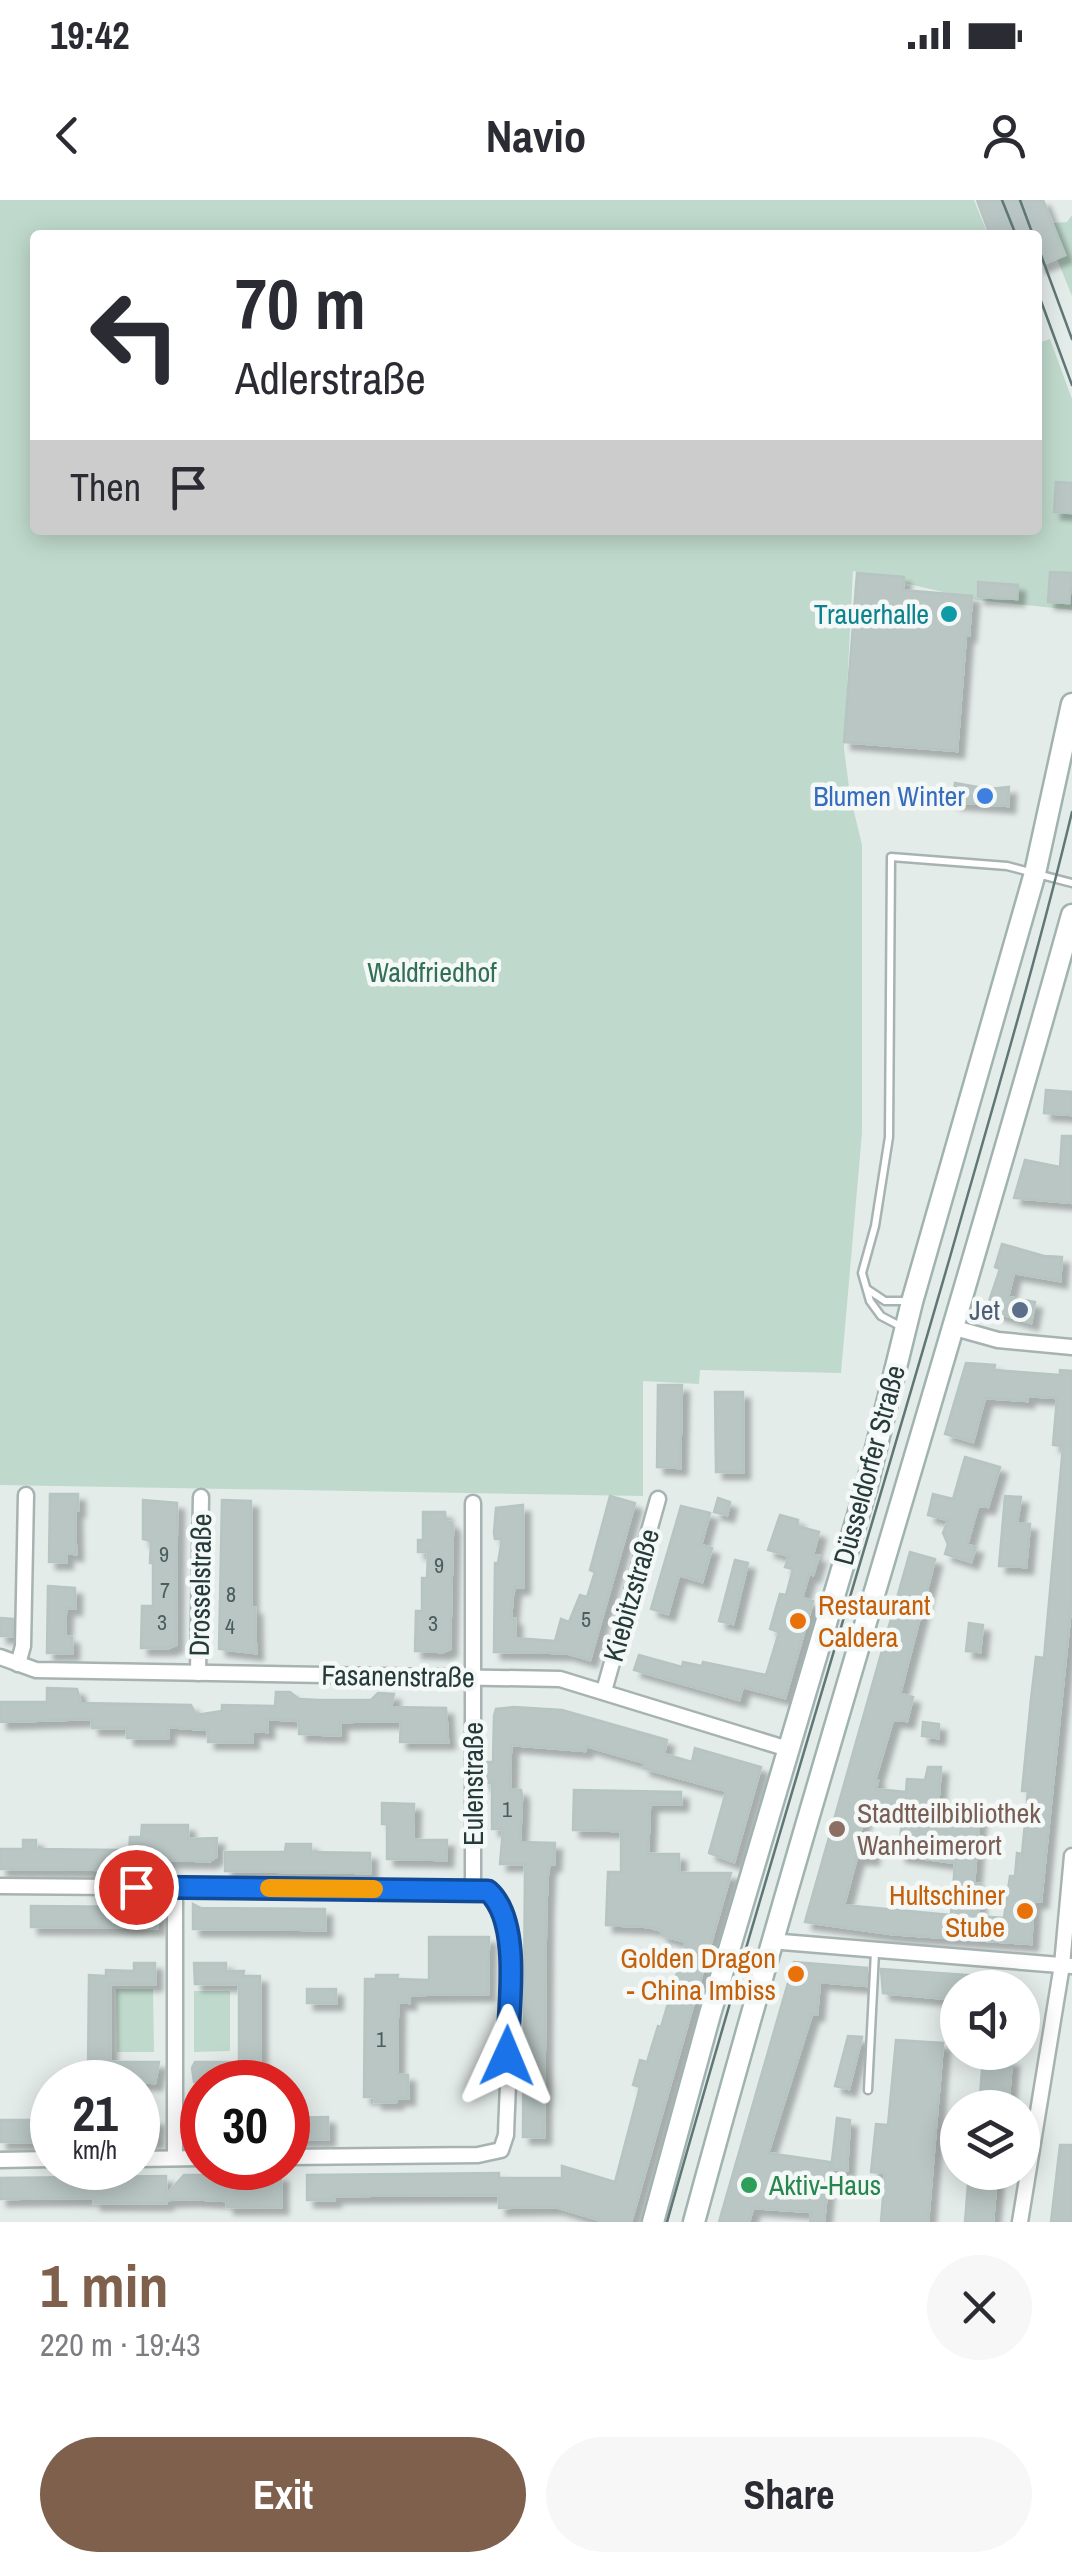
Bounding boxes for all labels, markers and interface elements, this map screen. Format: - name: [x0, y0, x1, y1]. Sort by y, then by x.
- text: 19:42: [50, 10, 130, 61]
- text: Navio: [486, 105, 586, 166]
- icon: back: [40, 108, 95, 163]
- icon: person: [977, 108, 1032, 163]
- text: 70 m: [235, 257, 366, 351]
- icon: left: [70, 270, 200, 400]
- text: Adlerstraße: [235, 347, 426, 408]
- icon: arrive: [161, 460, 216, 515]
- text: Then: [70, 462, 141, 513]
- place label: Trauerhalle: [814, 595, 929, 633]
- marker: Trauerhalle: [938, 603, 960, 625]
- place label: Blumen Winter: [813, 777, 965, 815]
- marker: Blumen Winter: [974, 785, 996, 807]
- park label: Waldfriedhof: [367, 953, 497, 991]
- place label: Jet: [969, 1291, 1000, 1329]
- marker: Jet: [1009, 1299, 1031, 1321]
- street label: Düsseldorfer Straße: [824, 1361, 914, 1569]
- street label: Drosselstraße: [180, 1513, 220, 1657]
- street label: Kiebitzstraße: [594, 1524, 668, 1666]
- house number: 9: [159, 1539, 169, 1569]
- house number: 9: [434, 1550, 444, 1580]
- house number: 7: [160, 1575, 170, 1605]
- house number: 8: [226, 1579, 236, 1609]
- place label: Restaurant Caldera: [818, 1586, 930, 1656]
- house number: 5: [581, 1604, 591, 1634]
- house number: 3: [157, 1607, 167, 1637]
- house number: 3: [428, 1608, 438, 1638]
- marker: Restaurant Caldera: [787, 1610, 809, 1632]
- house number: 4: [225, 1611, 235, 1641]
- street label: Fasanenstraße: [321, 1656, 475, 1696]
- street label: Eulenstraße: [454, 1722, 492, 1846]
- house number: 1: [502, 1794, 512, 1824]
- place label: Stadtteilbibliothek Wanheimerort: [857, 1794, 1041, 1864]
- marker: Stadtteilbibliothek Wanheimerort: [826, 1818, 848, 1840]
- pin: [94, 1845, 179, 1930]
- icon: arrive: [109, 1860, 164, 1915]
- place label: Hultschiner Stube: [889, 1876, 1005, 1946]
- marker: Hultschiner Stube: [1014, 1900, 1036, 1922]
- place label: Golden Dragon - China Imbiss: [620, 1939, 776, 2009]
- marker: Golden Dragon - China Imbiss: [785, 1963, 807, 1985]
- map controls: [940, 1970, 1040, 2190]
- button: sound: [940, 1970, 1040, 2070]
- position arrow: [455, 2004, 559, 2108]
- house number: 1: [376, 2024, 386, 2054]
- speed limit sign: 30: [180, 2060, 310, 2190]
- text: 21: [72, 2079, 118, 2147]
- button: layers: [940, 2090, 1040, 2190]
- text: km/h: [73, 2133, 117, 2167]
- place label: Aktiv-Haus: [768, 2166, 881, 2204]
- marker: Aktiv-Haus: [738, 2174, 760, 2196]
- text: 1 min: [40, 2245, 169, 2326]
- button: close: [927, 2255, 1032, 2360]
- text: 220 m · 19:43: [40, 2323, 200, 2366]
- button: Exit: [40, 2437, 526, 2552]
- button: Share: [546, 2437, 1032, 2552]

